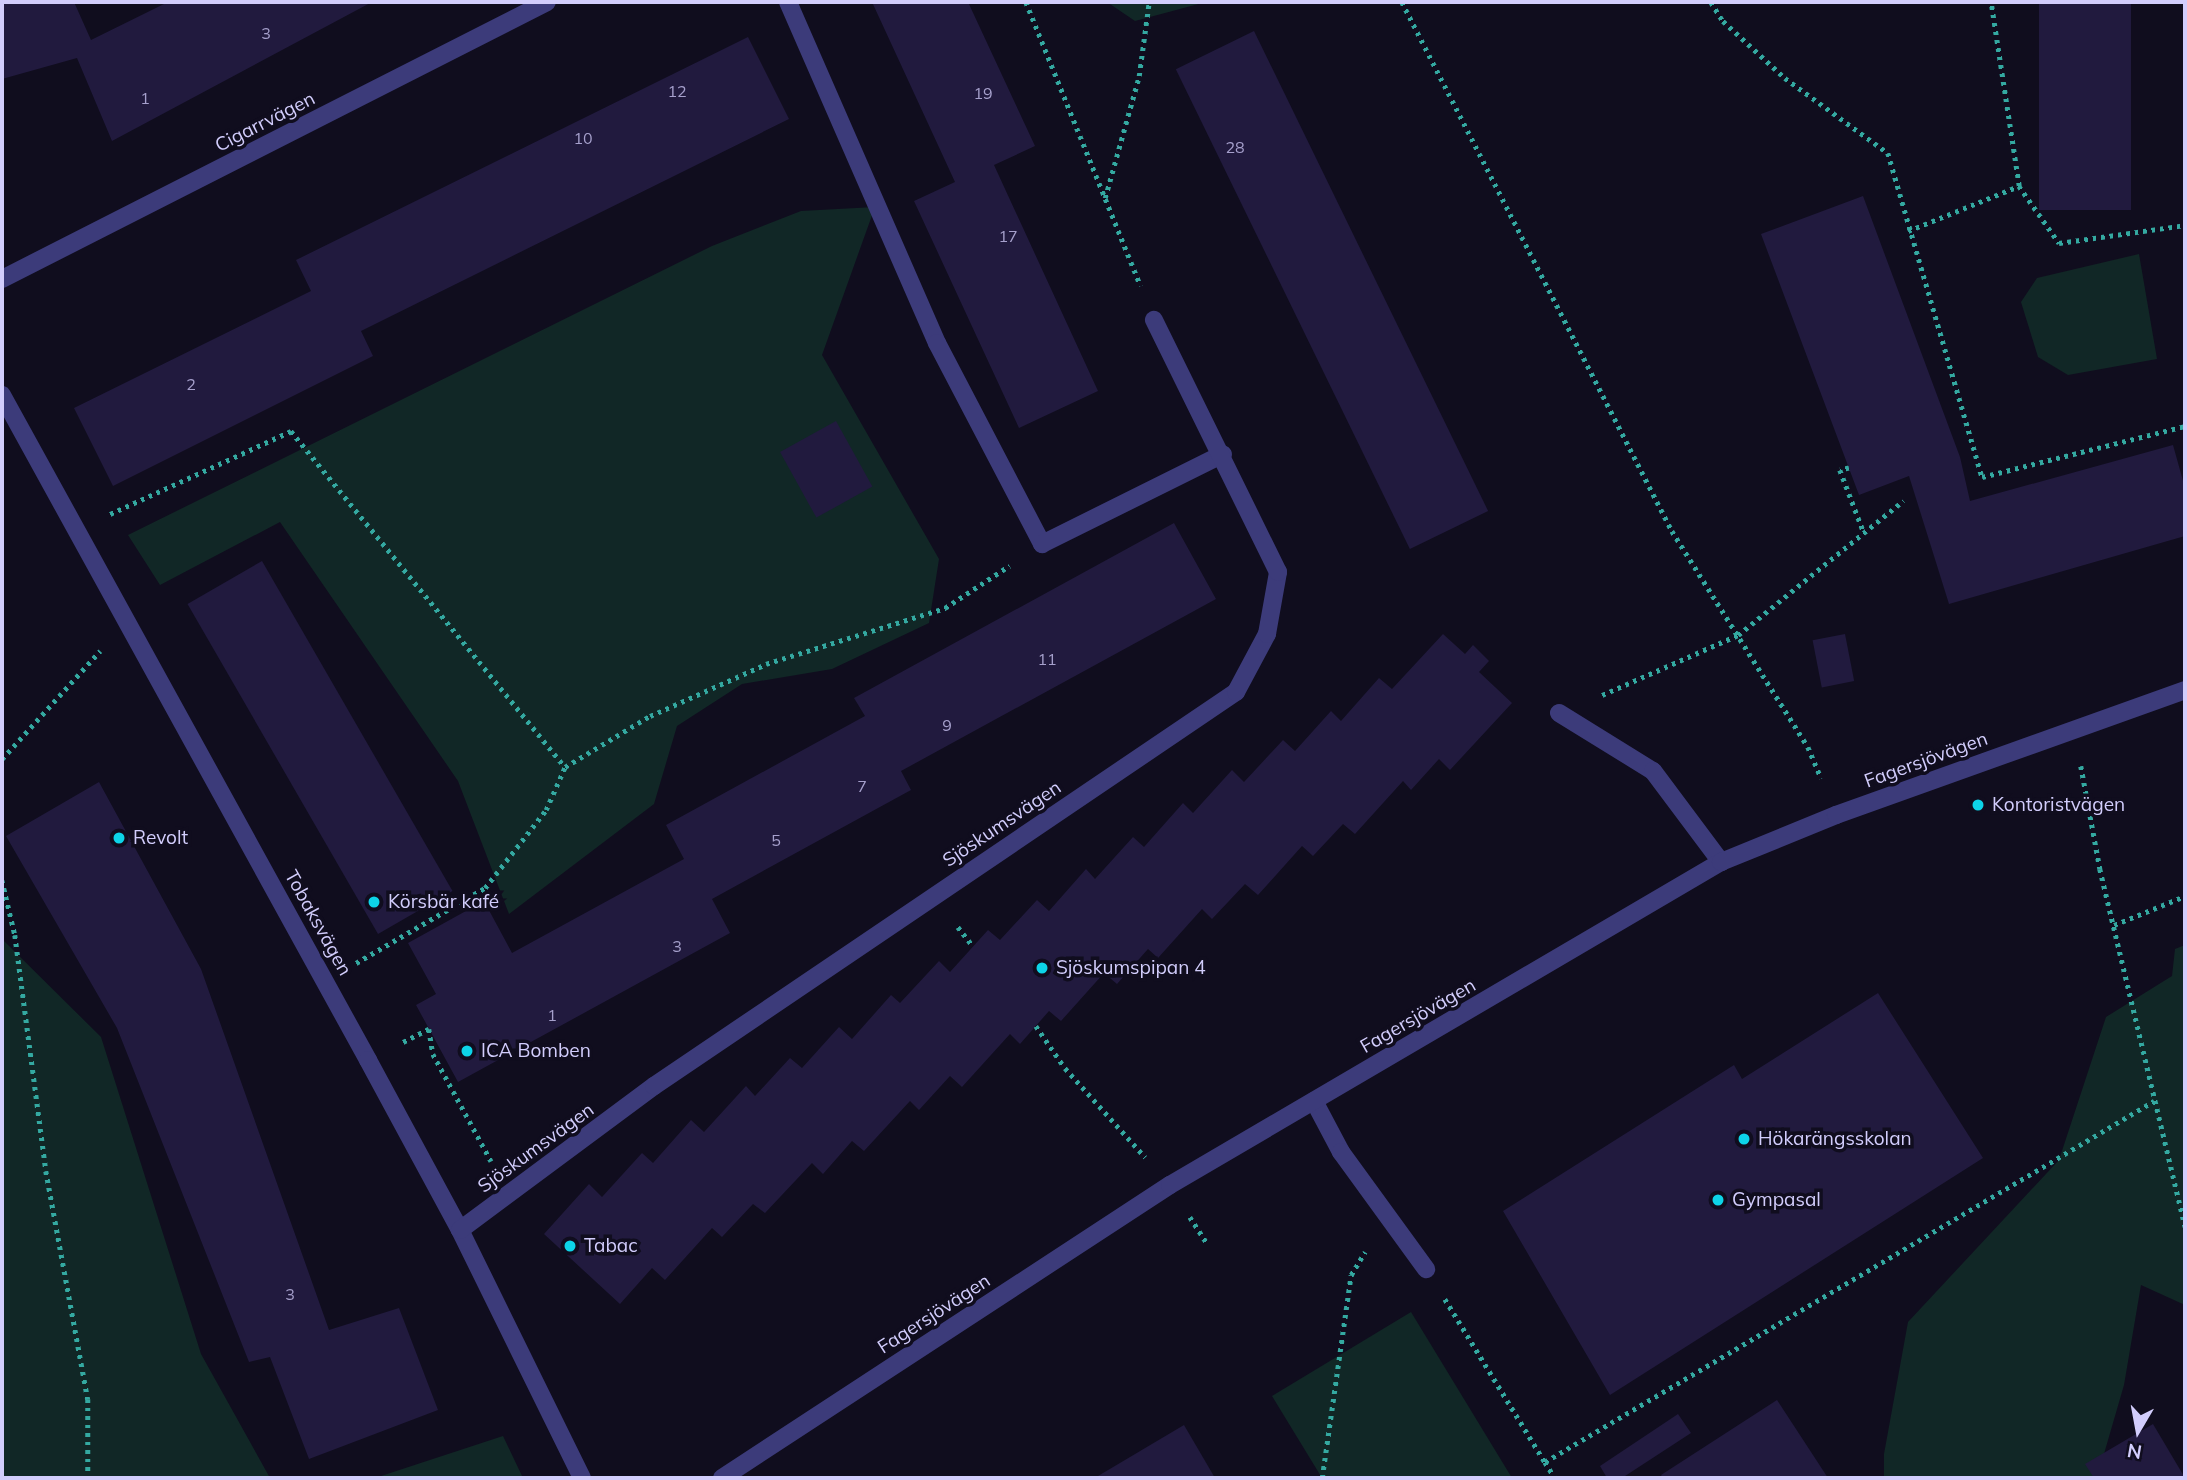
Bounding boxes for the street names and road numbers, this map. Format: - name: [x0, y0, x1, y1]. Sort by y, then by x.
- street label: Cigarrvägen: [211, 87, 319, 157]
- street label: Fagersjövägen: [1861, 727, 1991, 793]
- street label: Sjöskumsvägen: [939, 776, 1065, 872]
- street label: Tobaksvägen: [280, 866, 356, 980]
- street label: Fagersjövägen: [1356, 974, 1480, 1058]
- street label: Sjöskumsvägen: [474, 1098, 598, 1198]
- street label: Fagersjövägen: [874, 1269, 994, 1359]

